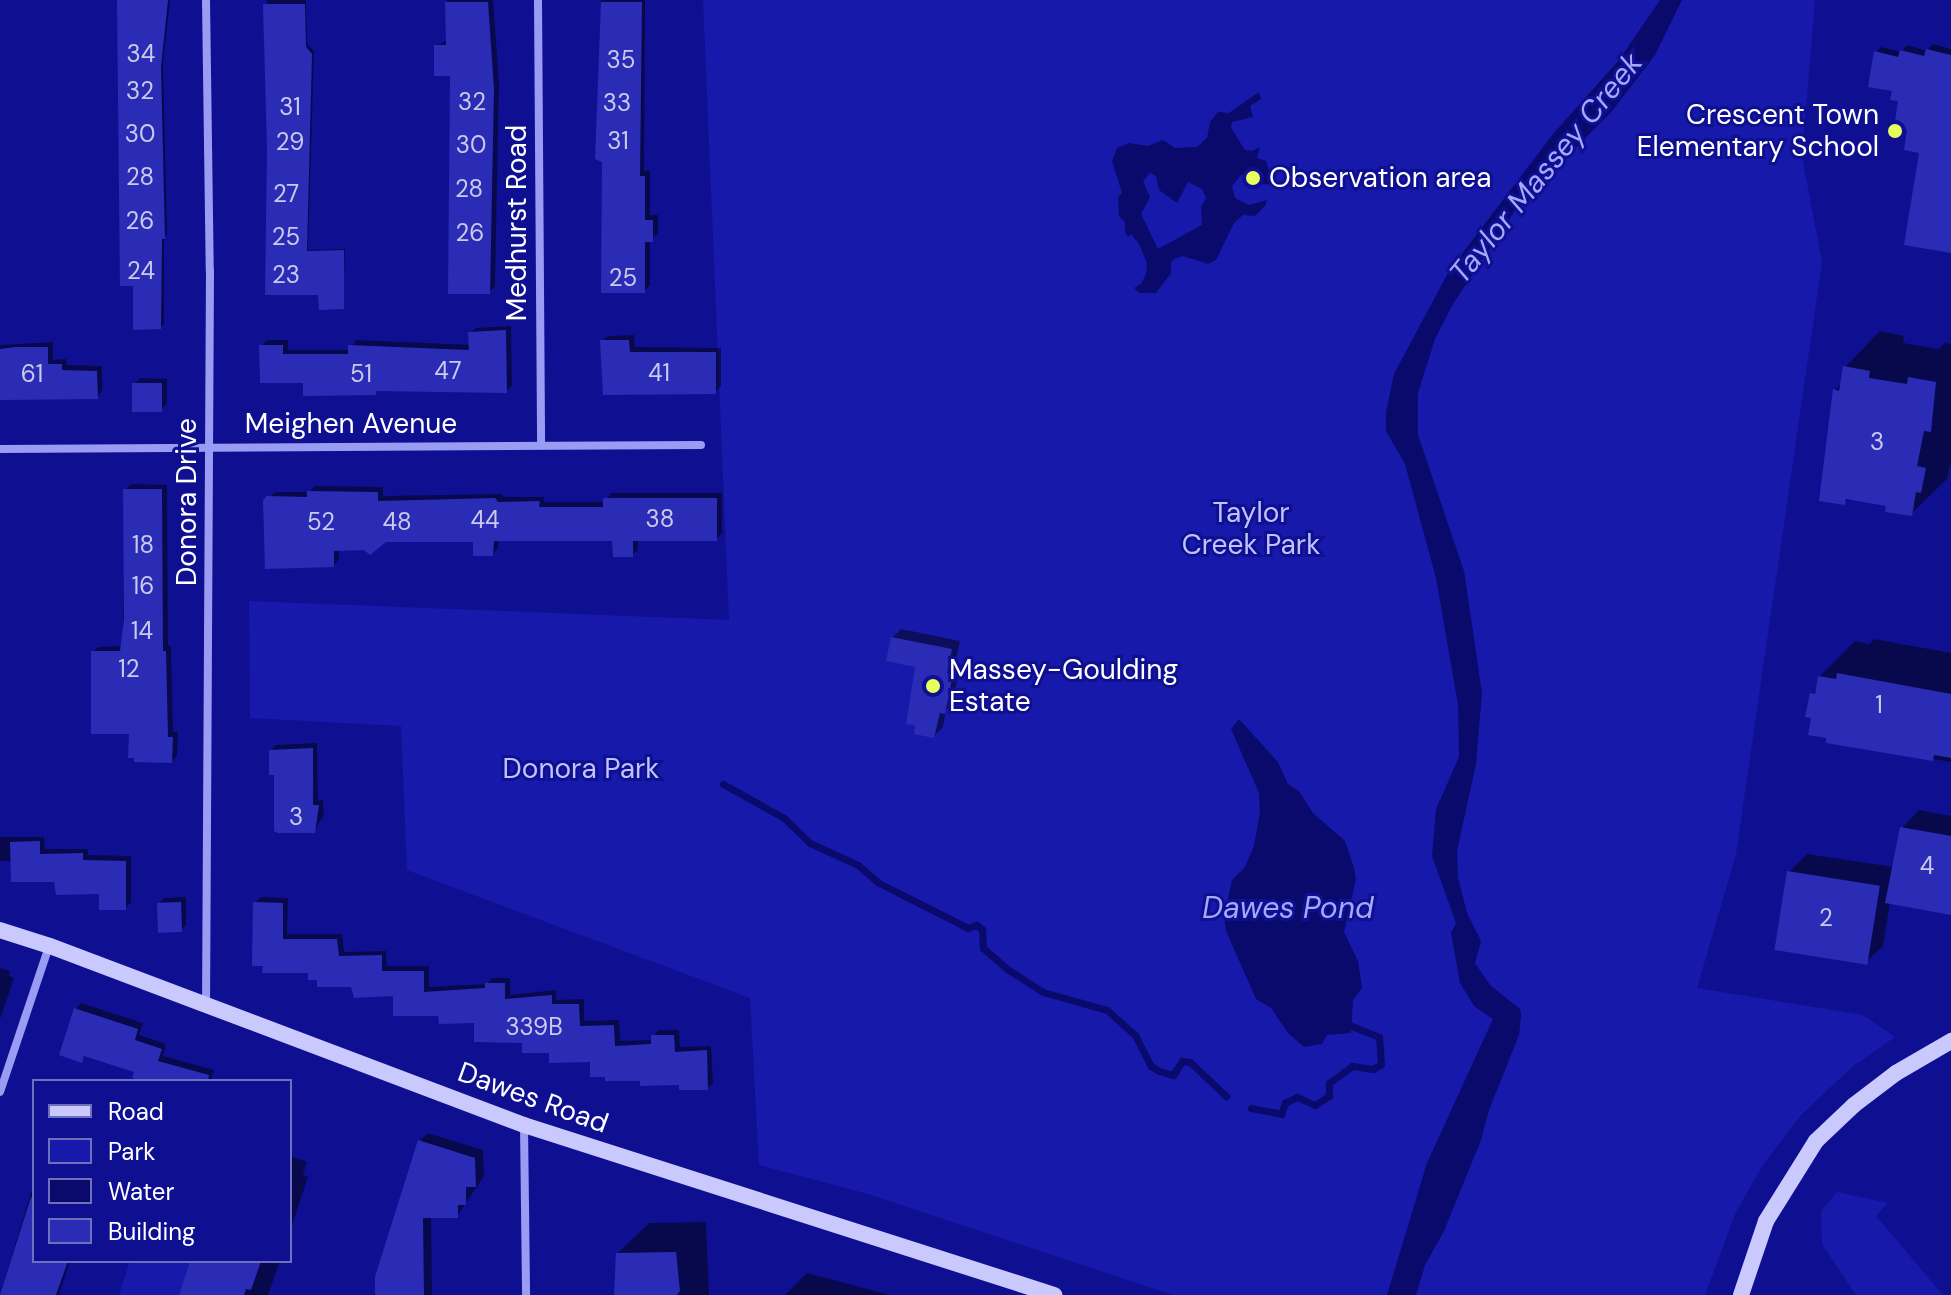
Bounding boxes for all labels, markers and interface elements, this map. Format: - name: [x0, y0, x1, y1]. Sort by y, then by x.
- house number: 34: [127, 40, 155, 68]
- water label: Taylor Massey Creek: [1442, 45, 1650, 291]
- house number: 35: [607, 46, 635, 74]
- house number: 32: [126, 77, 154, 105]
- house number: 32: [458, 88, 486, 116]
- house number: 33: [603, 89, 631, 117]
- house number: 31: [279, 93, 301, 121]
- place label: Crescent Town Elementary School: [1637, 98, 1879, 164]
- house number: 30: [125, 120, 155, 148]
- marker: Crescent Town Elementary School: [1886, 122, 1904, 140]
- street label: Medhurst Road: [500, 125, 534, 321]
- house number: 31: [607, 127, 629, 155]
- house number: 29: [276, 128, 304, 156]
- house number: 30: [456, 131, 486, 159]
- place label: Observation area: [1269, 161, 1491, 195]
- house number: 28: [126, 163, 154, 191]
- marker: Observation area: [1244, 169, 1262, 187]
- house number: 28: [455, 175, 483, 203]
- house number: 27: [273, 180, 299, 208]
- house number: 26: [126, 207, 154, 235]
- house number: 26: [456, 219, 484, 247]
- house number: 25: [272, 223, 300, 251]
- house number: 24: [127, 257, 155, 285]
- house number: 23: [272, 261, 300, 289]
- house number: 25: [609, 264, 637, 292]
- house number: 47: [434, 357, 462, 385]
- house number: 41: [648, 359, 670, 387]
- house number: 61: [21, 360, 43, 388]
- house number: 51: [350, 360, 372, 388]
- street label: Meighen Avenue: [245, 407, 457, 441]
- street label: Donora Drive: [170, 418, 204, 586]
- house number: 3: [1870, 428, 1884, 456]
- park label: Taylor Creek Park: [1182, 496, 1320, 562]
- house number: 38: [646, 505, 674, 533]
- house number: 44: [470, 506, 500, 534]
- house number: 52: [307, 508, 335, 536]
- house number: 48: [382, 508, 412, 536]
- house number: 18: [132, 531, 154, 559]
- house number: 16: [132, 572, 154, 600]
- house number: 14: [131, 617, 153, 645]
- place label: Massey-Goulding Estate: [949, 653, 1178, 719]
- house number: 12: [118, 655, 140, 683]
- marker: Massey-Goulding Estate: [924, 677, 942, 695]
- house number: 1: [1875, 691, 1883, 719]
- park label: Donora Park: [503, 752, 659, 786]
- house number: 3: [289, 803, 303, 831]
- house number: 4: [1920, 852, 1934, 880]
- water label: Dawes Pond: [1202, 890, 1374, 926]
- house number: 2: [1819, 904, 1833, 932]
- house number: 339B: [505, 1013, 563, 1041]
- street label: Dawes Road: [453, 1055, 613, 1141]
- legend: [32, 1079, 292, 1263]
- text: Road: [108, 1096, 164, 1127]
- text: Park: [108, 1136, 155, 1167]
- text: Water: [108, 1176, 174, 1207]
- text: Building: [108, 1216, 195, 1247]

